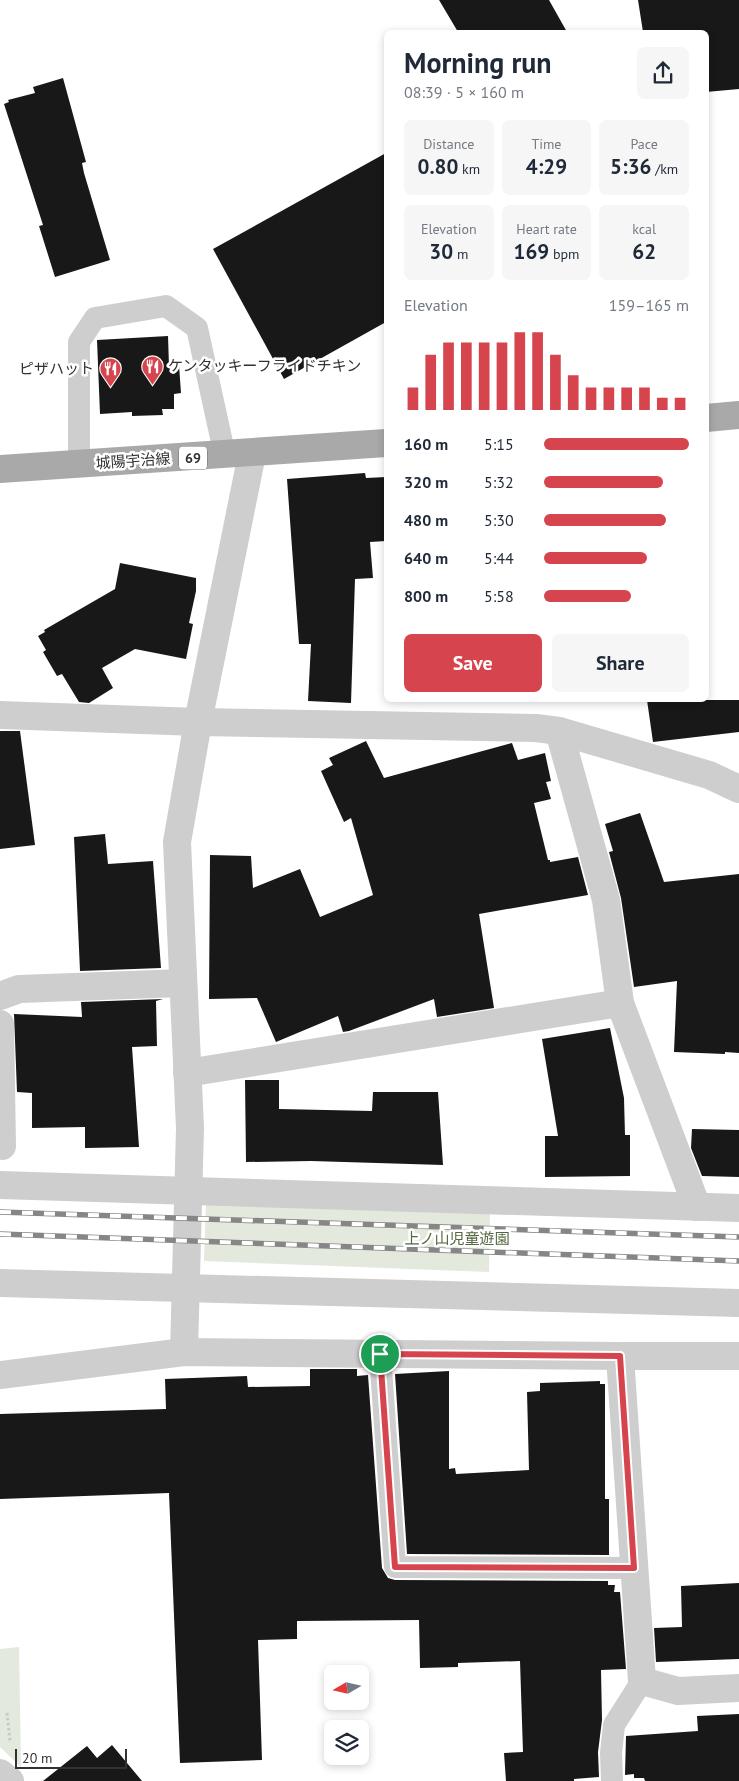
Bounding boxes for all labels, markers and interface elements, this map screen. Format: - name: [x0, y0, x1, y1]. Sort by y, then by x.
- text: Morning run: [404, 44, 552, 81]
- button: share: [637, 47, 689, 99]
- text: 08:39 · 5 × 160 m: [404, 82, 524, 102]
- text: Distance: [423, 135, 474, 153]
- text: Time: [531, 135, 562, 153]
- text: Pace: [630, 135, 658, 153]
- text: 0.80: [417, 153, 458, 180]
- text: 4:29: [526, 153, 567, 180]
- text: 5:36: [610, 153, 651, 180]
- text: km: [458, 160, 480, 178]
- text: /km: [651, 160, 678, 178]
- text: Elevation: [421, 220, 477, 238]
- text: Heart rate: [516, 220, 577, 238]
- text: kcal: [632, 220, 656, 238]
- text: 30: [429, 238, 453, 265]
- text: 169: [514, 238, 549, 265]
- text: 62: [632, 238, 656, 265]
- text: m: [453, 245, 468, 263]
- text: bpm: [549, 245, 579, 263]
- text: Elevation: [404, 295, 468, 315]
- text: 159–165 m: [609, 295, 689, 315]
- restaurant icon: ケンタッキーフライドチキン: [140, 354, 164, 385]
- place label: ケンタッキーフライドチキン: [168, 356, 361, 375]
- restaurant icon: ピザハット: [98, 357, 122, 388]
- place label: ピザハット: [19, 359, 94, 378]
- text: 160 m: [404, 434, 448, 454]
- text: 5:15: [484, 434, 514, 454]
- road number: 69: [179, 446, 207, 469]
- street label: 城陽宇治線: [95, 448, 171, 473]
- text: 320 m: [404, 472, 448, 492]
- text: 5:32: [484, 472, 514, 492]
- text: 480 m: [404, 510, 448, 530]
- text: 5:30: [484, 510, 514, 530]
- text: 640 m: [404, 548, 448, 568]
- text: 5:44: [484, 548, 514, 568]
- text: 800 m: [404, 586, 448, 606]
- text: 5:58: [484, 586, 514, 606]
- button: Save: [404, 634, 542, 692]
- button: Share: [552, 634, 689, 692]
- park label: 上ノ山児童遊園: [404, 1229, 510, 1248]
- pin: [359, 1333, 401, 1375]
- icon: arrive: [366, 1340, 394, 1368]
- north arrow: [324, 1665, 369, 1710]
- map controls: [324, 1665, 369, 1765]
- button: layers: [324, 1720, 369, 1765]
- scale bar: [15, 1746, 128, 1769]
- text: 20 m: [22, 1749, 52, 1767]

